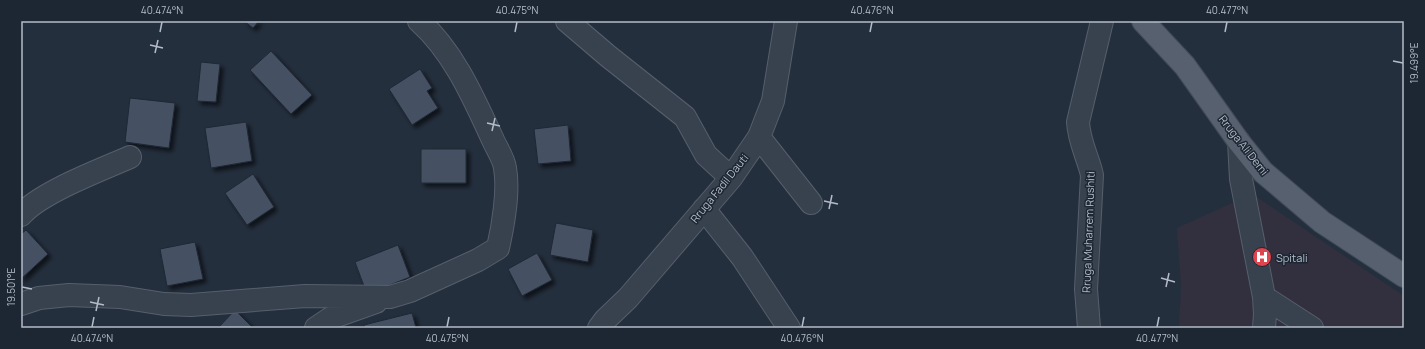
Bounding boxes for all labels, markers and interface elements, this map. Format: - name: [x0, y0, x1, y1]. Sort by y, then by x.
- text: 40.474°N: [141, 3, 183, 17]
- text: 40.475°N: [496, 3, 538, 17]
- text: 40.476°N: [851, 3, 894, 17]
- text: 40.477°N: [1206, 3, 1248, 17]
- text: 19.499°E: [1407, 42, 1421, 83]
- street label: Rruga Ali Demi: [1216, 112, 1272, 178]
- street label: Rruga Fadil Dauti: [687, 150, 751, 226]
- street label: Rruga Muharrem Rushiti: [1078, 171, 1098, 293]
- hospital icon: Spitali: [1251, 246, 1273, 268]
- place label: Spitali: [1276, 250, 1308, 265]
- text: 19.501°E: [4, 267, 18, 306]
- text: 40.474°N: [71, 331, 113, 345]
- text: 40.475°N: [426, 331, 468, 345]
- text: 40.476°N: [781, 331, 824, 345]
- text: 40.477°N: [1136, 331, 1178, 345]

